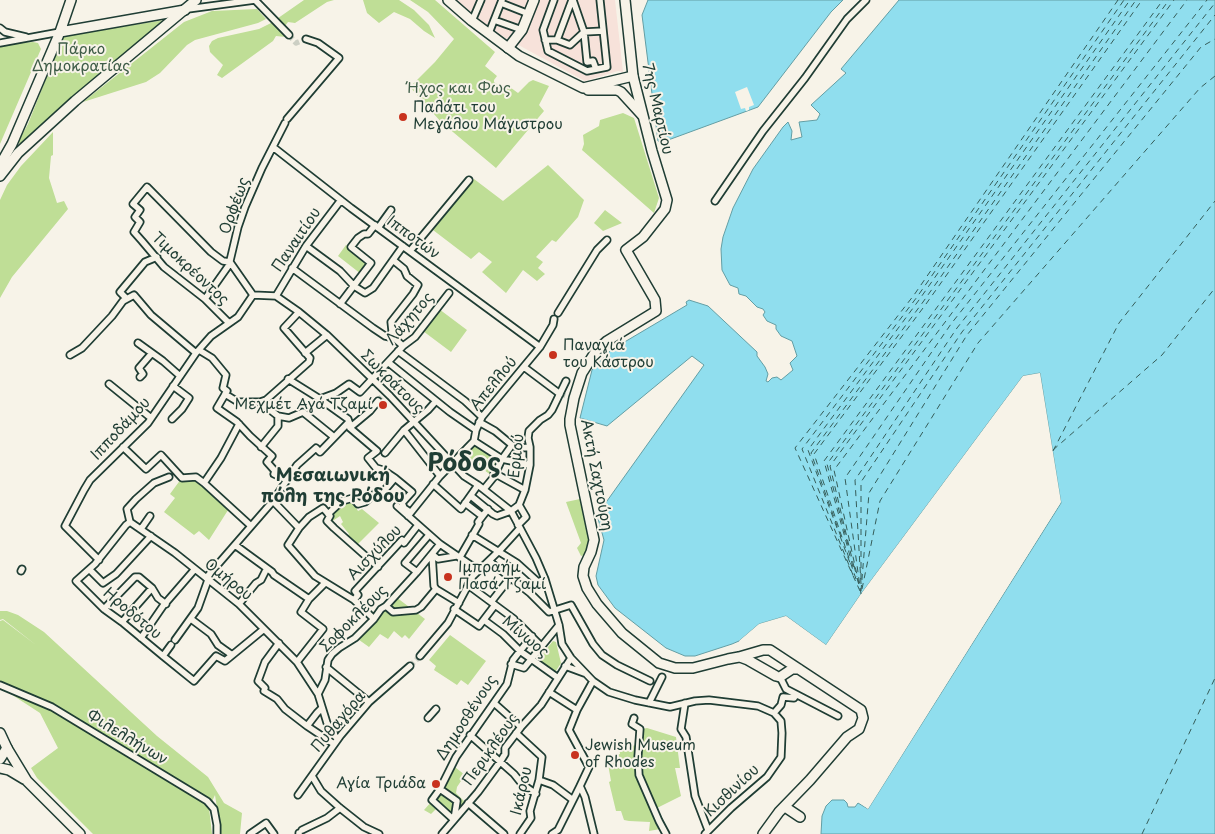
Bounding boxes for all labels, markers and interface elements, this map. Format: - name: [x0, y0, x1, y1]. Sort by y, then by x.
- park label: Πάρκο Δημοκρατίας: [32, 41, 130, 76]
- street label: 7ης Μαρτίου: [638, 62, 676, 156]
- park label: Ήχος και Φως: [407, 80, 511, 98]
- place label: Παλάτι του Μεγάλου Μάγιστρου: [413, 99, 563, 134]
- marker: Παλάτι του Μεγάλου Μάγιστρου: [397, 111, 409, 123]
- street label: Ορφέως: [216, 175, 254, 237]
- street label: Παναιτίου: [269, 204, 325, 276]
- street label: Ιπποτών: [383, 213, 443, 263]
- street label: Τιμοκρέοντος: [148, 229, 232, 309]
- street label: Λάχητος: [382, 289, 438, 349]
- place label: Παναγιά του Κάστρου: [563, 337, 654, 372]
- street label: Σωκράτους: [357, 347, 427, 417]
- marker: Παναγιά του Κάστρου: [547, 349, 559, 361]
- street label: Απελλού: [467, 354, 521, 414]
- street label: Ιπποδάμου: [88, 394, 154, 464]
- place label: Μεχμέτ Αγά Τζαμί: [234, 396, 373, 414]
- marker: Μεχμέτ Αγά Τζαμί: [377, 399, 389, 411]
- street label: Ακτή Σαχτούρη: [576, 418, 616, 532]
- street label: Ερμού: [506, 433, 528, 479]
- district label: Ρόδος: [427, 449, 501, 479]
- district label: Μεσαιωνική πόλη της Ρόδου: [261, 465, 405, 508]
- street label: Αισχύλου: [344, 522, 406, 584]
- street label: Ομήρου: [200, 555, 256, 605]
- place label: Ιμπραήμ Πασά Τζαμί: [458, 559, 546, 594]
- marker: Ιμπραήμ Πασά Τζαμί: [442, 571, 454, 583]
- street label: Σοφοκλέους: [317, 582, 391, 656]
- street label: Ηροδότου: [99, 584, 165, 644]
- street label: Μίνωος: [498, 612, 552, 662]
- street label: Δημοσθένους: [433, 672, 501, 764]
- street label: Πυθαγόρα: [308, 688, 370, 756]
- street label: Φιλελλήνων: [83, 707, 171, 769]
- street label: Περικλέους: [459, 710, 523, 790]
- place label: Jewish Museum of Rhodes: [585, 737, 696, 772]
- marker: Jewish Museum of Rhodes: [569, 749, 581, 761]
- street label: Κισθινίου: [701, 761, 763, 821]
- street label: Ικάρου: [508, 765, 536, 817]
- place label: Αγία Τριάδα: [336, 775, 426, 793]
- marker: Αγία Τριάδα: [430, 778, 442, 790]

